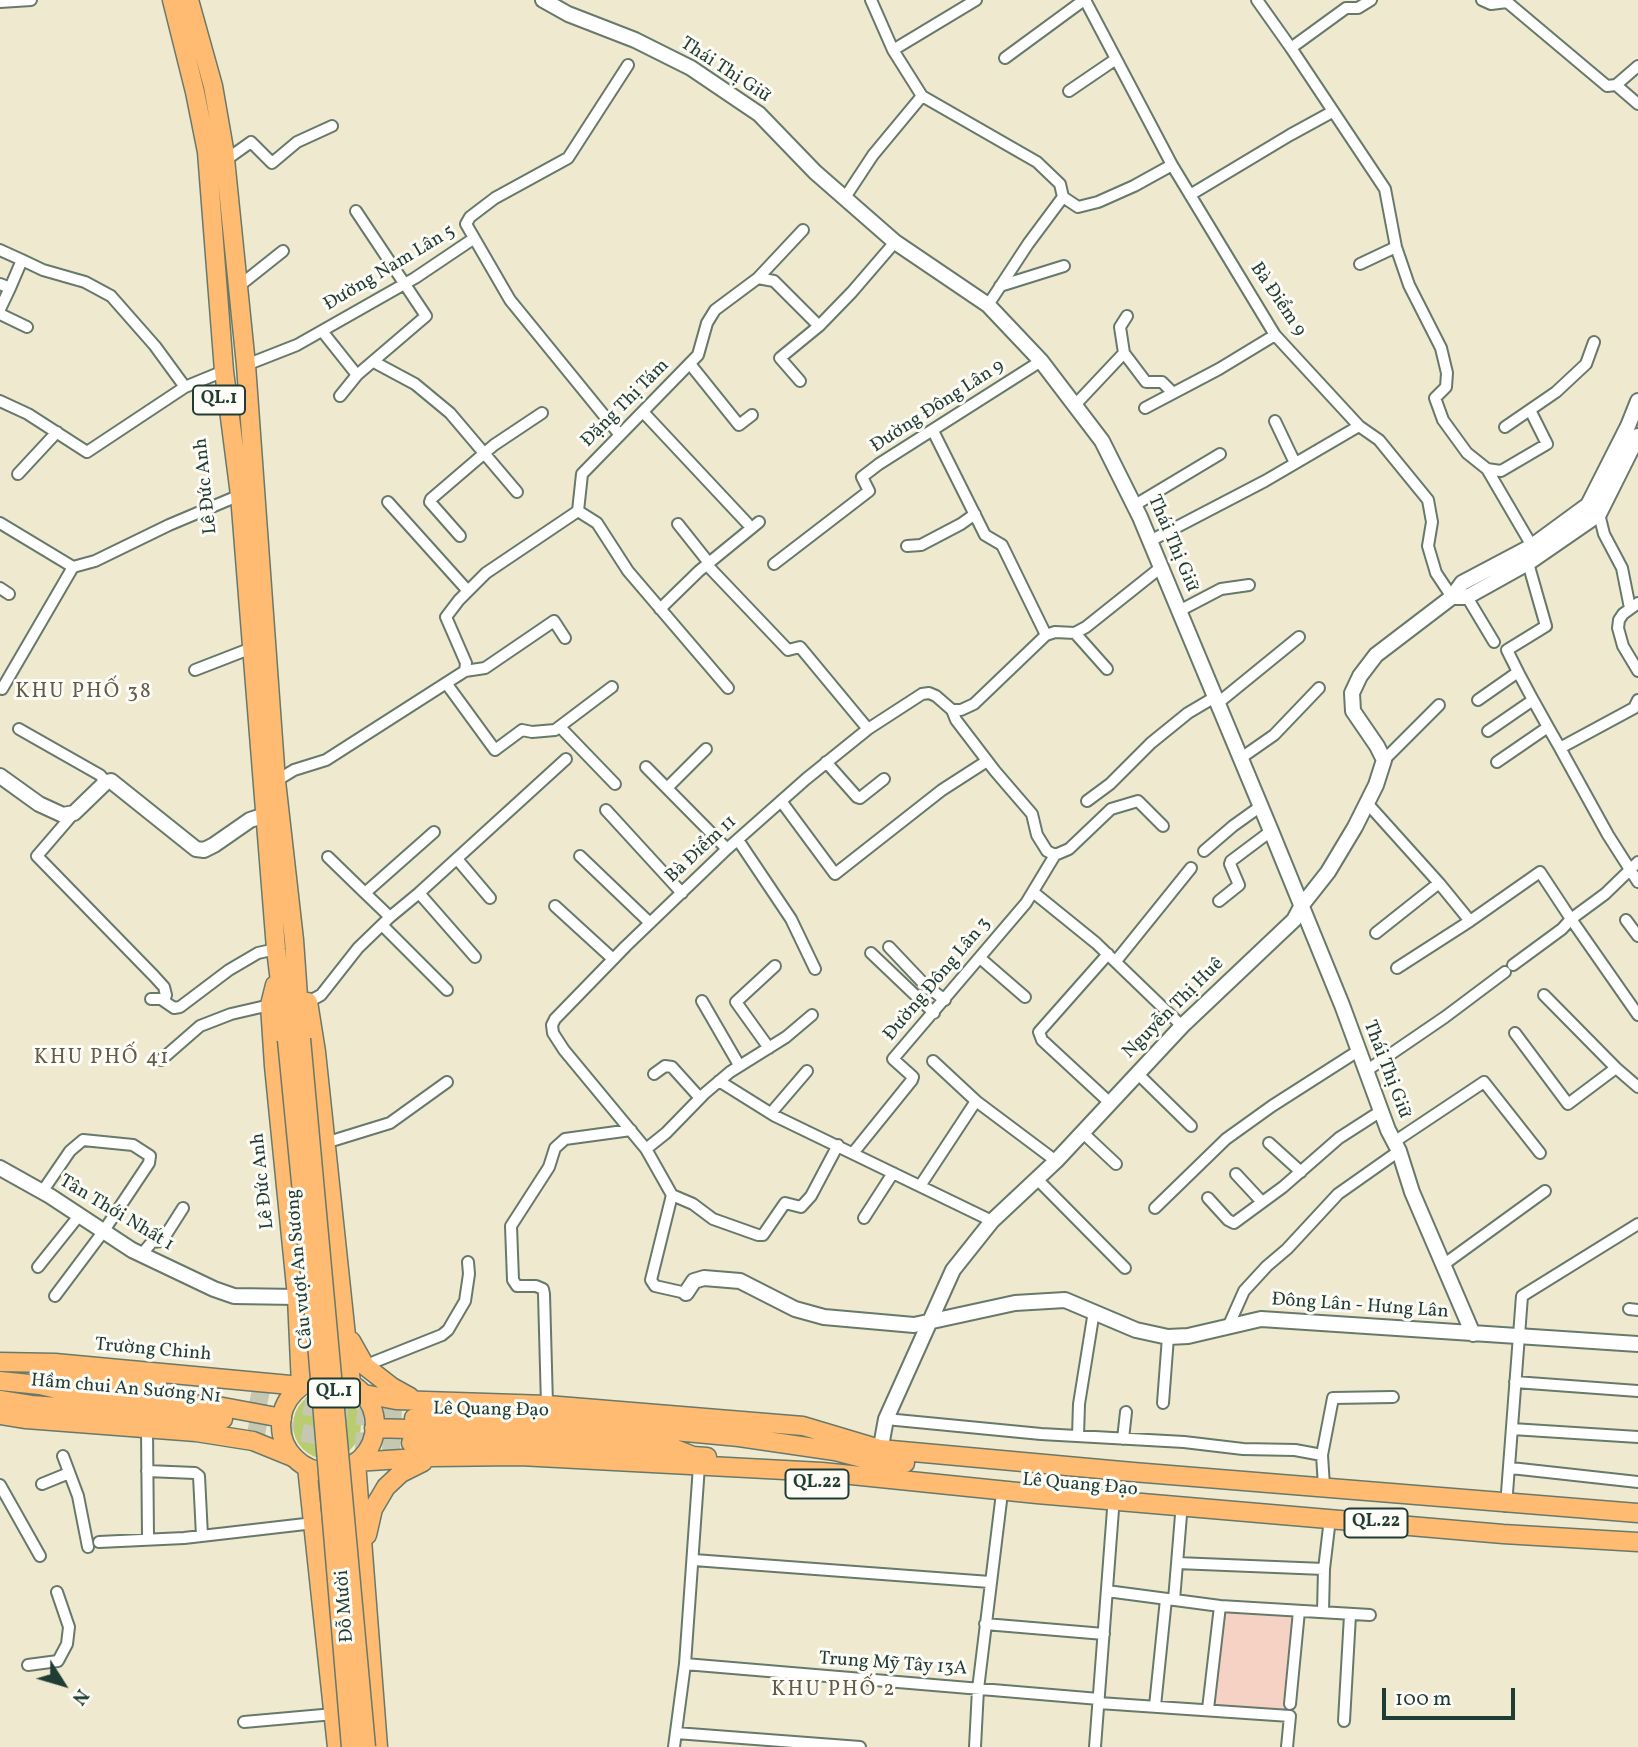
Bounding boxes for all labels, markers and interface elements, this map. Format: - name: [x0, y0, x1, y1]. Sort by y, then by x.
- street label: Thái Thị Giữ: [675, 33, 775, 109]
- street label: Đường Nam Lân 5: [320, 221, 460, 317]
- street label: Bà Điểm 9: [1244, 259, 1310, 341]
- street label: Đặng Thị Tám: [577, 355, 675, 453]
- street label: Đường Đông Lân 9: [867, 355, 1009, 459]
- road number: QL.1: [193, 386, 245, 414]
- street label: Lê Đức Anh: [191, 437, 223, 535]
- street label: Thái Thị Giữ: [1141, 492, 1203, 596]
- district label: KHU PHỐ 38: [17, 680, 151, 706]
- street label: Bà Điểm 11: [662, 811, 742, 889]
- street label: Đường Đông Lân 3: [880, 914, 996, 1046]
- street label: Nguyễn Thị Huê: [1119, 954, 1229, 1064]
- street label: Thái Thị Giữ: [1357, 1018, 1415, 1122]
- district label: KHU PHỐ 41: [35, 1046, 169, 1072]
- street label: Lê Đức Anh: [248, 1132, 280, 1230]
- street label: Tân Thới Nhất 1: [54, 1171, 178, 1257]
- street label: Cầu vượt An Sương: [283, 1188, 319, 1350]
- street label: Đông Lân - Hưng Lân: [1271, 1289, 1449, 1325]
- street label: Trường Chinh: [94, 1335, 212, 1367]
- street label: Hầm chui An Sương N1: [30, 1370, 222, 1410]
- road number: QL.1: [308, 1378, 360, 1408]
- street label: Lê Quang Đạo: [433, 1399, 549, 1423]
- road number: QL.22: [786, 1470, 848, 1498]
- street label: Lê Quang Đạo: [1021, 1470, 1139, 1502]
- road number: QL.22: [1344, 1508, 1408, 1538]
- street label: Đỗ Mười: [332, 1569, 360, 1643]
- street label: Trung Mỹ Tây 13A: [818, 1648, 968, 1682]
- north arrow: [28, 1649, 98, 1719]
- scale bar: [1386, 1674, 1519, 1718]
- district label: KHU PHỐ 2: [772, 1678, 896, 1704]
- text: N: [65, 1683, 94, 1710]
- text: 100 m: [1395, 1685, 1452, 1714]

